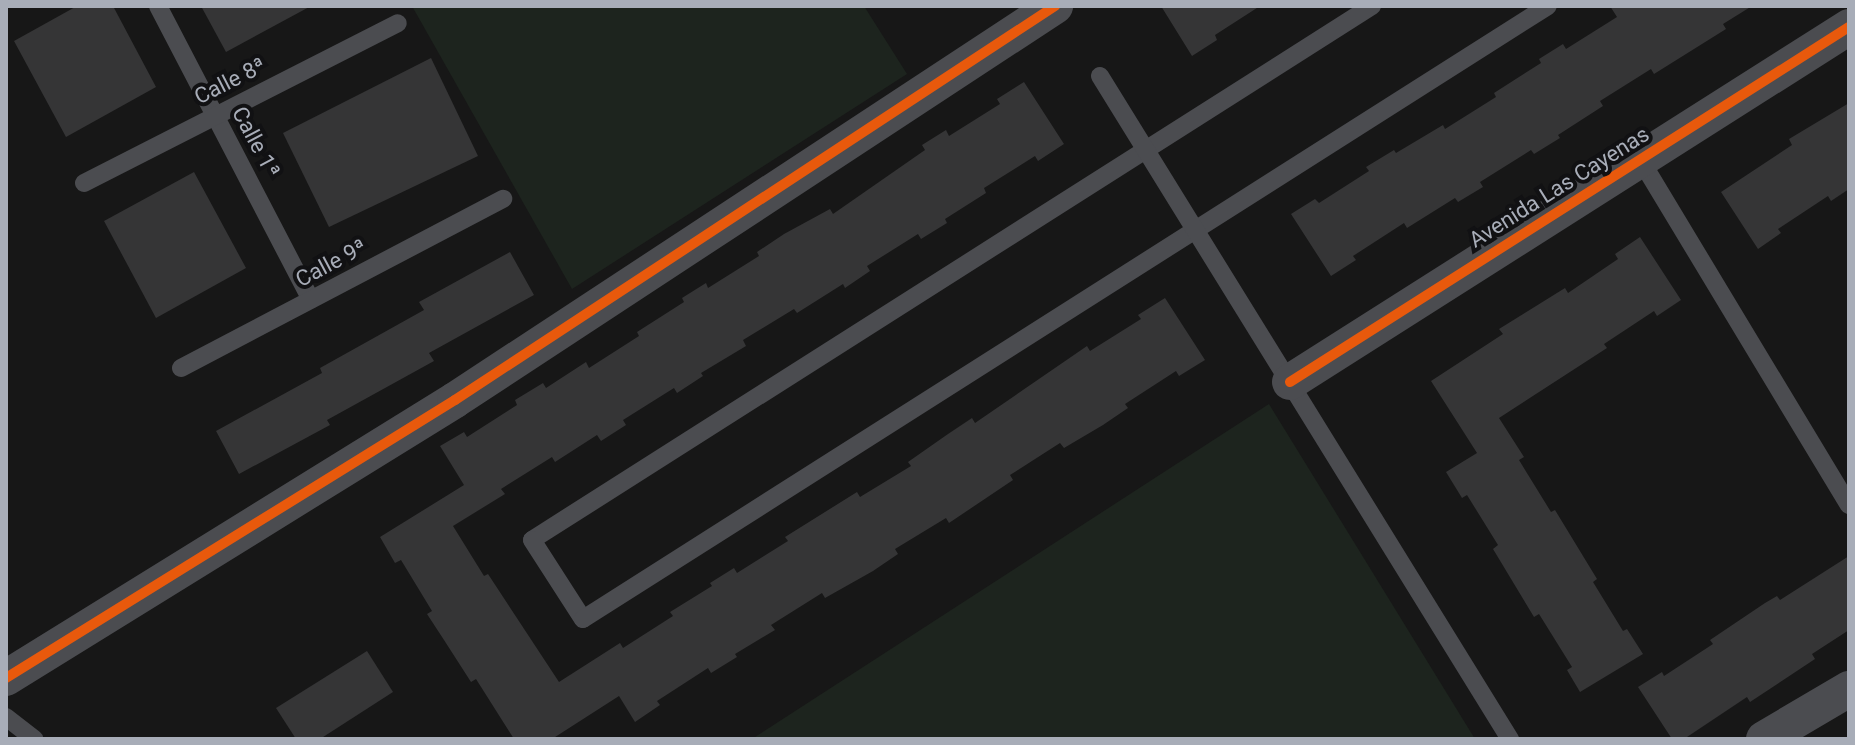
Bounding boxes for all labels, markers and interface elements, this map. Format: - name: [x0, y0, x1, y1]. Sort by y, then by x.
- street label: Calle 8ª: [190, 52, 270, 110]
- street label: Calle 1ª: [226, 102, 286, 182]
- street label: Avenida Las Cayenas: [1464, 121, 1654, 253]
- street label: Calle 9ª: [291, 233, 371, 293]

